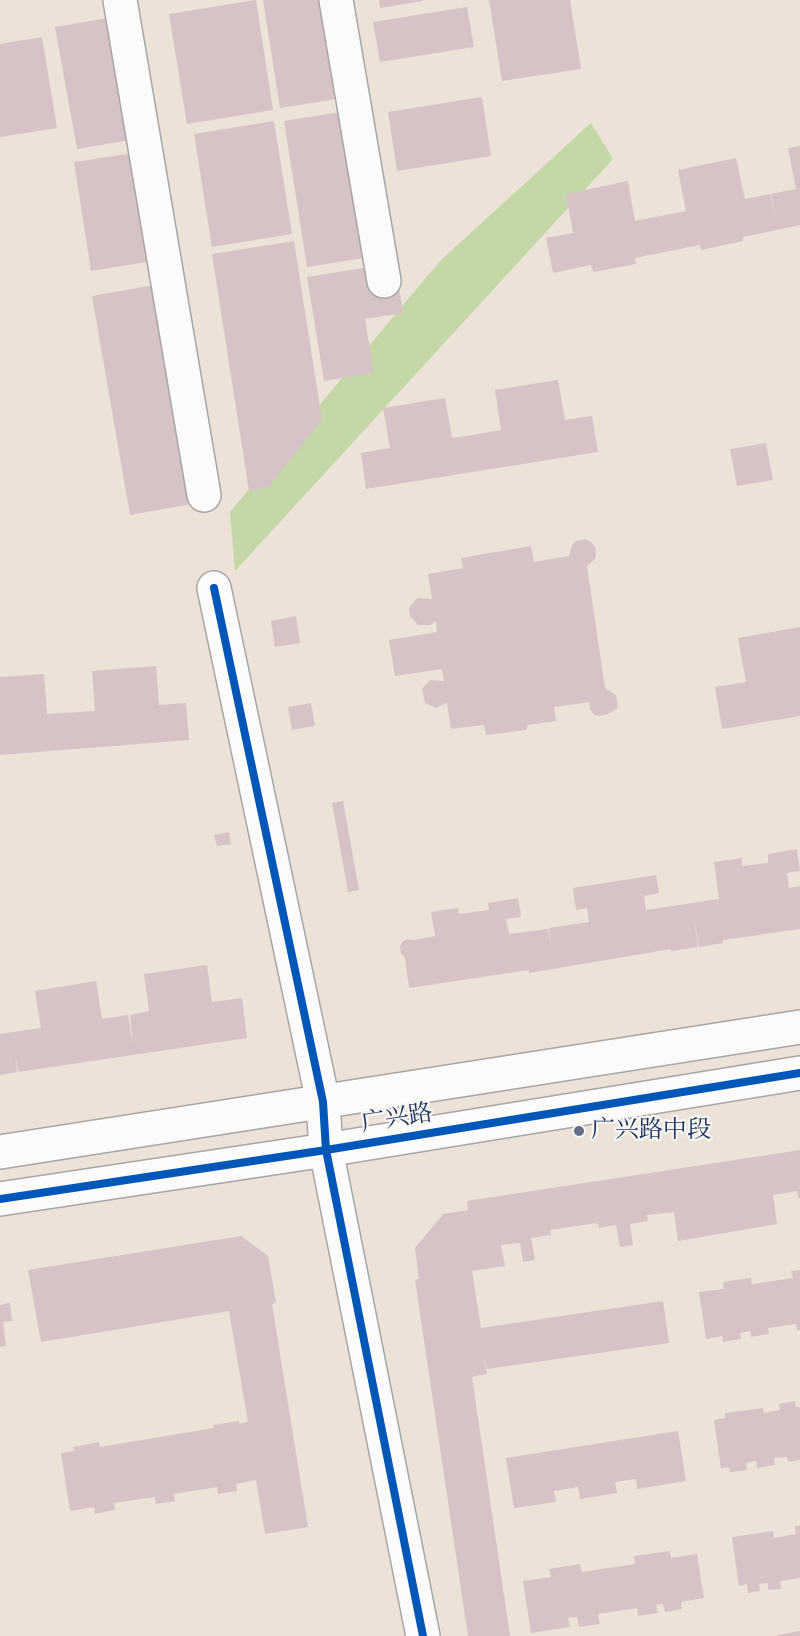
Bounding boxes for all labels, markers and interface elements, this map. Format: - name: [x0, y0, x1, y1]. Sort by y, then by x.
- street label: 广兴路: [359, 1099, 435, 1139]
- place label: 广兴路中段: [591, 1117, 711, 1145]
- marker: 广兴路中段: [572, 1124, 586, 1138]

